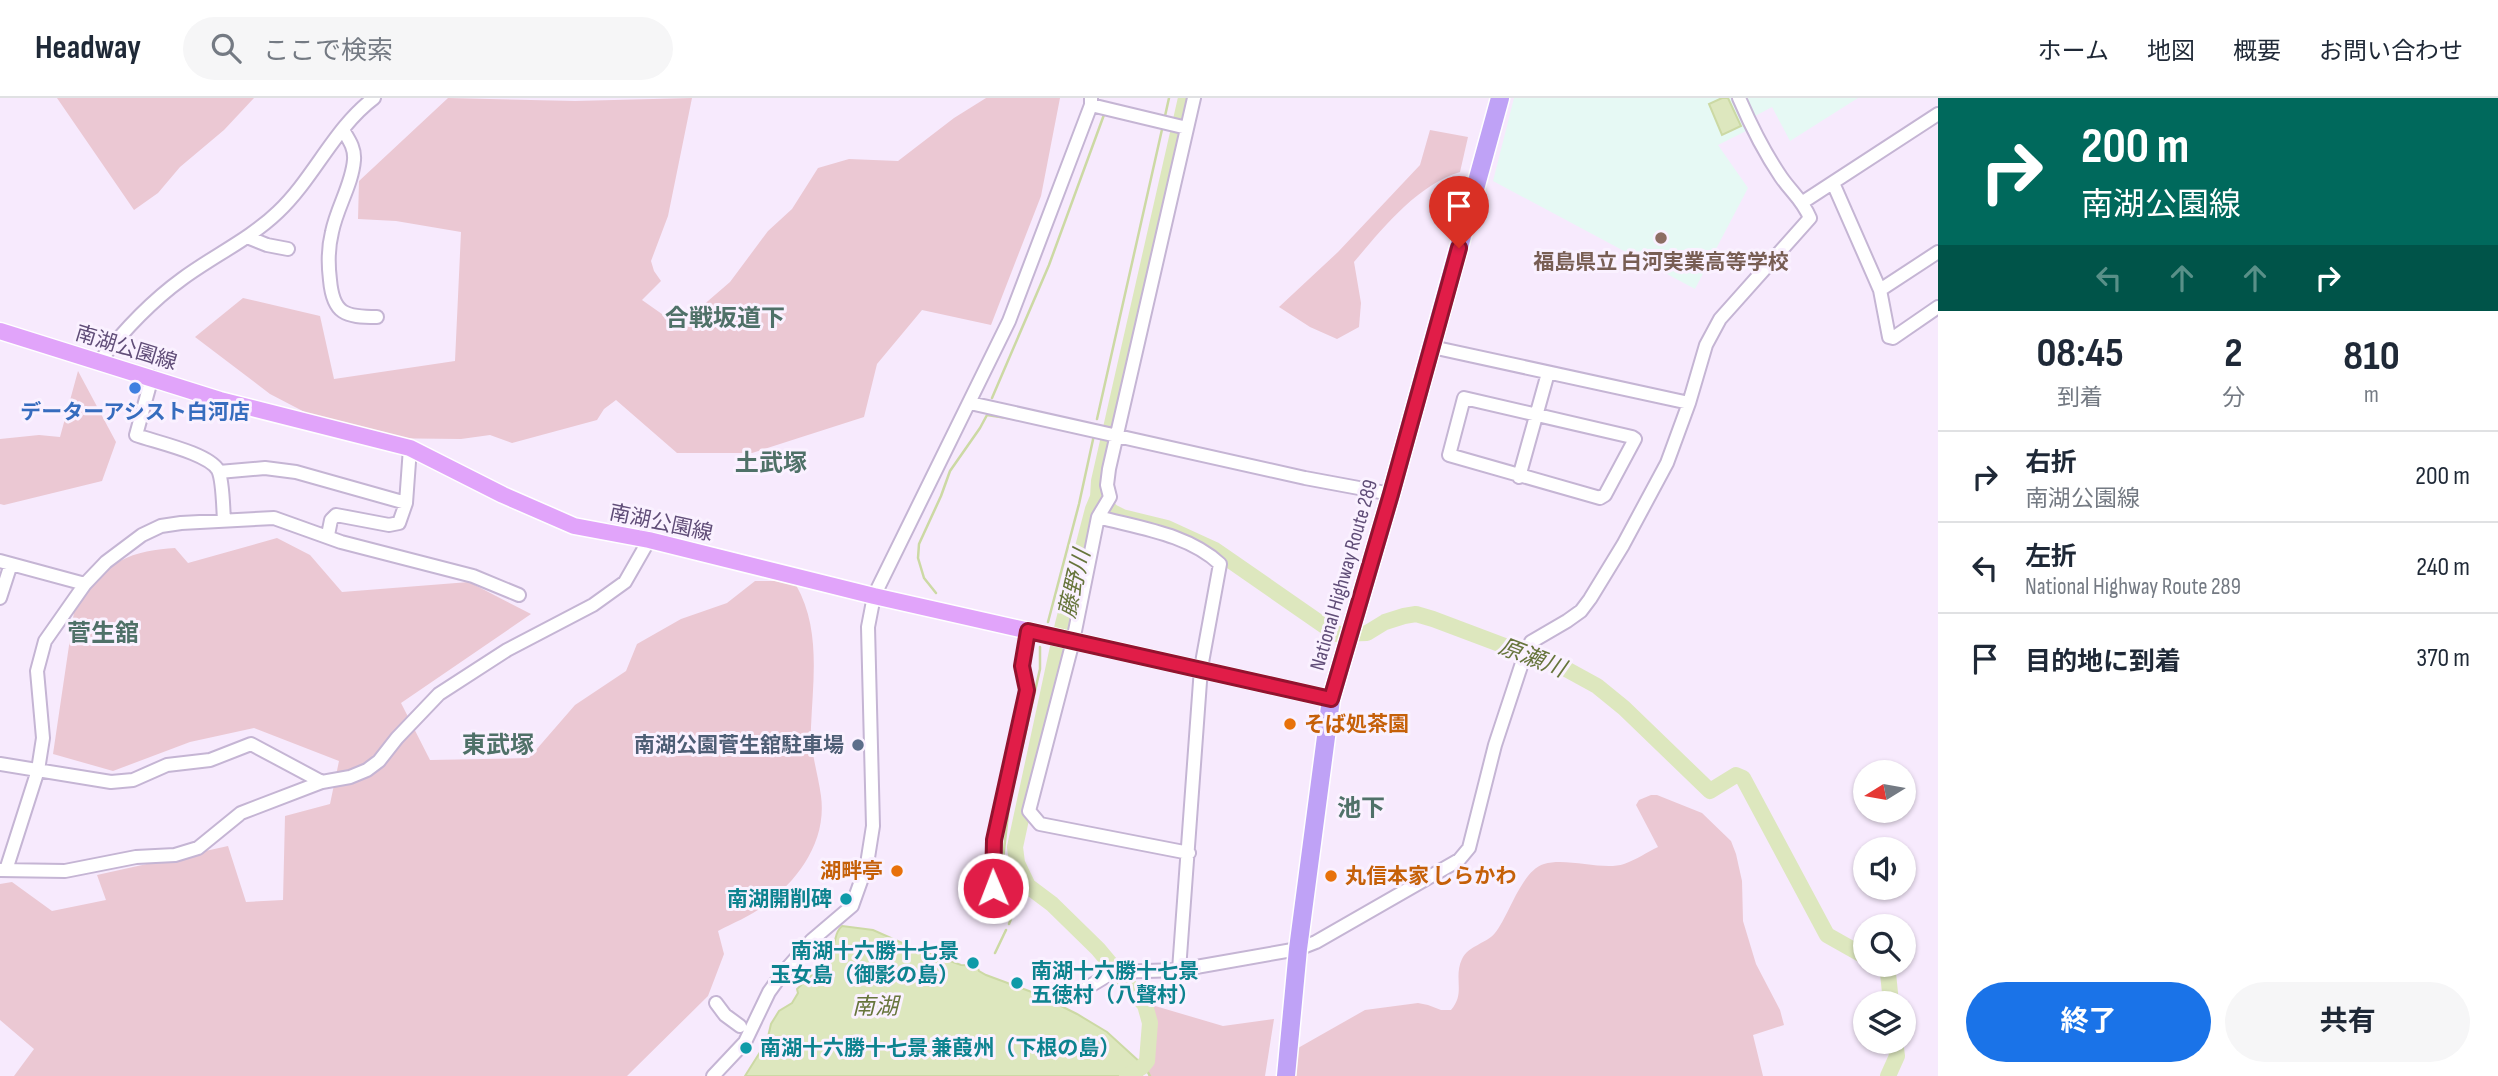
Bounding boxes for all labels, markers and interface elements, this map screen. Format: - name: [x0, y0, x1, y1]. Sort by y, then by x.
- search box: [183, 17, 673, 80]
- text: Headway: [35, 28, 141, 68]
- icon: search: [207, 29, 245, 67]
- text: ここで検索: [263, 36, 393, 67]
- text: ホーム: [2038, 37, 2109, 66]
- text: 地図: [2147, 37, 2195, 66]
- text: 概要: [2233, 37, 2281, 66]
- text: お問い合わせ: [2319, 37, 2463, 66]
- text: 200 m: [2081, 118, 2189, 177]
- icon: right: [1966, 126, 2057, 217]
- pin: [1429, 176, 1489, 248]
- text: 南湖公園線: [2081, 186, 2241, 225]
- icon: arrive: [1440, 187, 1478, 225]
- marker: 福島県立 白河実業高等学校: [1653, 230, 1669, 246]
- place label: 福島県立 白河実業高等学校: [1533, 250, 1789, 275]
- icon: left: [2090, 259, 2128, 297]
- icon: ahead: [2163, 259, 2201, 297]
- icon: ahead: [2236, 259, 2274, 297]
- icon: right: [2309, 259, 2347, 297]
- district label: 合戦坂道下: [665, 304, 785, 333]
- street label: 南湖公園線: [72, 321, 180, 375]
- text: 08:45: [2036, 328, 2124, 379]
- text: 2: [2224, 328, 2243, 379]
- text: 810: [2343, 331, 2400, 382]
- marker: データーアシスト白河店: [127, 380, 143, 396]
- text: m: [2364, 381, 2379, 409]
- text: 到着: [2057, 384, 2103, 412]
- text: 分: [2222, 384, 2245, 412]
- place label: データーアシスト白河店: [20, 400, 250, 425]
- text: 右折: [2025, 448, 2077, 479]
- district label: 土武塚: [735, 449, 807, 478]
- icon: right: [1966, 458, 2004, 496]
- text: 200 m: [2415, 461, 2470, 492]
- street label: National Highway Route 289: [1305, 477, 1383, 673]
- text: 南湖公園線: [2025, 485, 2140, 513]
- street label: 南湖公園線: [607, 500, 715, 546]
- text: 左折: [2025, 542, 2077, 573]
- water label: 藤野川: [1054, 544, 1097, 621]
- icon: left: [1966, 549, 2004, 587]
- text: 240 m: [2416, 552, 2470, 583]
- text: National Highway Route 289: [2025, 573, 2241, 601]
- district label: 菅生舘: [67, 619, 139, 648]
- water label: 原瀬川: [1495, 633, 1572, 685]
- icon: arrive: [1966, 640, 2004, 678]
- text: 370 m: [2416, 643, 2470, 674]
- text: 目的地に到着: [2025, 647, 2181, 678]
- place label: そば処茶園: [1304, 712, 1409, 737]
- marker: そば処茶園: [1282, 716, 1298, 732]
- district label: 東武塚: [462, 731, 534, 760]
- place label: 南湖公園菅生舘駐車場: [634, 733, 844, 758]
- marker: 南湖公園菅生舘駐車場: [850, 737, 866, 753]
- north arrow: [1853, 760, 1916, 822]
- map controls: [1853, 760, 1916, 1054]
- district label: 池下: [1337, 794, 1385, 823]
- button: sound: [1853, 837, 1916, 900]
- position arrow: [956, 851, 1030, 925]
- place label: 湖畔亭: [820, 859, 883, 884]
- marker: 湖畔亭: [889, 863, 905, 879]
- place label: 丸信本家 しらかわ: [1345, 864, 1516, 889]
- marker: 丸信本家 しらかわ: [1323, 868, 1339, 884]
- place label: 南湖開削碑: [727, 887, 832, 912]
- marker: 南湖開削碑: [838, 891, 854, 907]
- button: search: [1853, 914, 1916, 977]
- place label: 南湖十六勝十七景 玉女島（御影の島）: [770, 939, 959, 988]
- marker: 南湖十六勝十七景 玉女島（御影の島）: [965, 955, 981, 971]
- place label: 南湖十六勝十七景 五徳村（八聲村）: [1031, 959, 1199, 1008]
- marker: 南湖十六勝十七景 五徳村（八聲村）: [1009, 975, 1025, 991]
- button: 終了: [1966, 982, 2211, 1062]
- button: 共有: [2225, 982, 2470, 1062]
- button: layers: [1853, 991, 1916, 1054]
- water label: 南湖: [852, 993, 901, 1021]
- place label: 南湖十六勝十七景 兼葭州（下根の島）: [760, 1036, 1120, 1061]
- marker: 南湖十六勝十七景 兼葭州（下根の島）: [738, 1040, 754, 1056]

